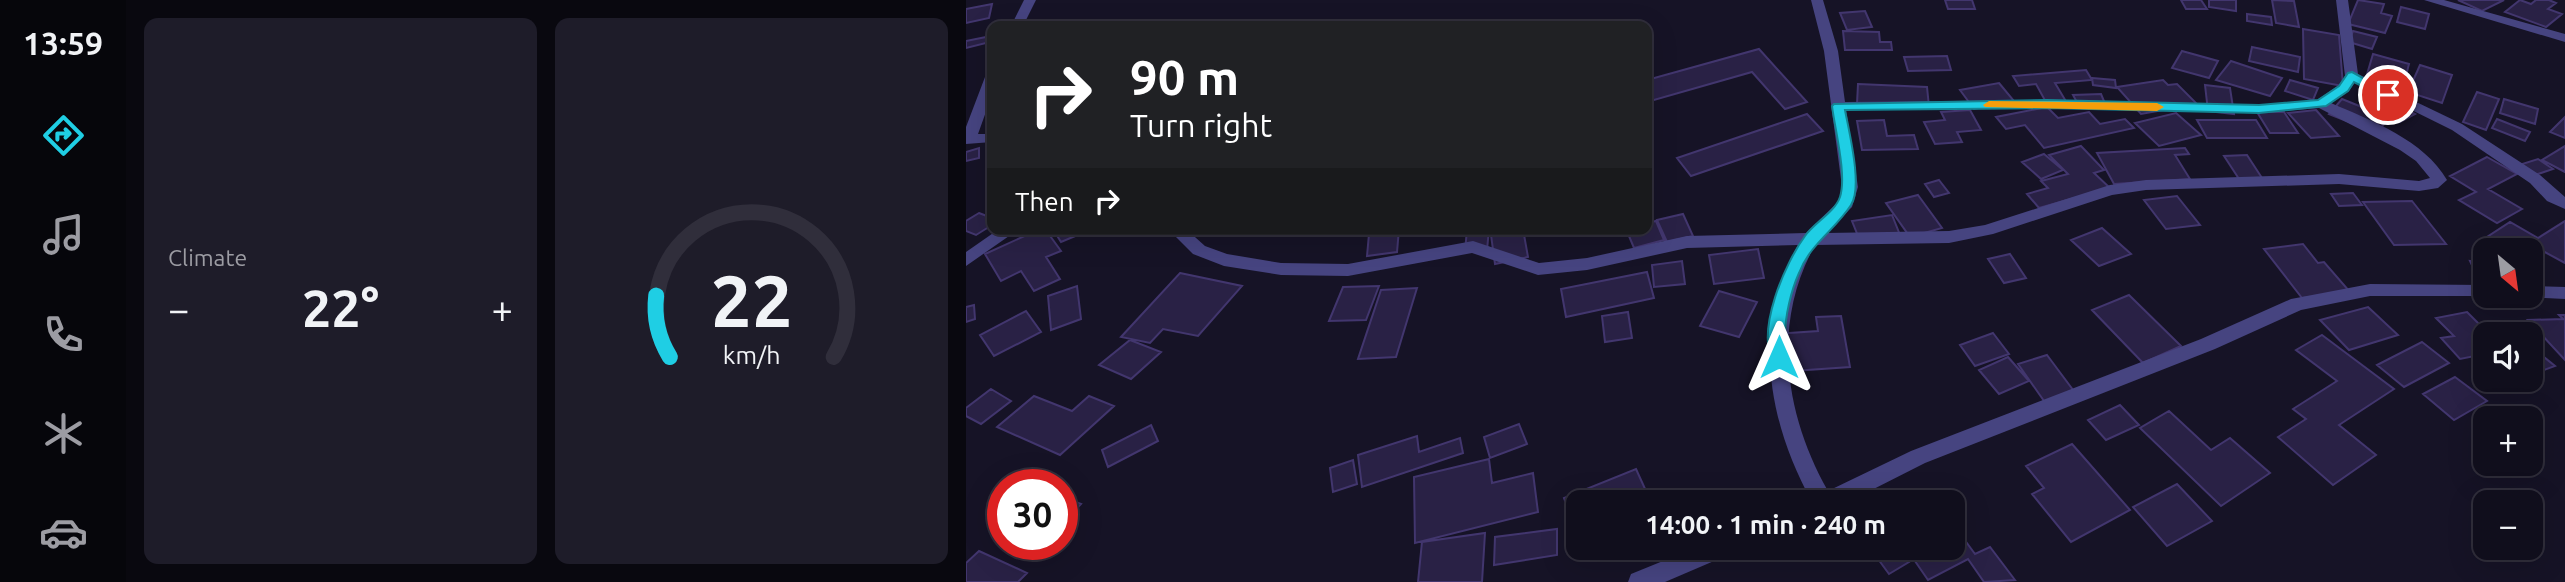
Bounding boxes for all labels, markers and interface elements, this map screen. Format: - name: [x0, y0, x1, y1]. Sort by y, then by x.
- text: 13:59: [23, 25, 103, 61]
- icon: right: [1015, 49, 1106, 140]
- text: 90 m: [1130, 49, 1239, 104]
- pin: [2358, 65, 2418, 125]
- icon: arrive: [2369, 76, 2407, 114]
- text: Turn right: [1130, 107, 1272, 143]
- icon: directions: [39, 111, 88, 160]
- icon: right: [1088, 182, 1126, 220]
- text: Then: [1015, 187, 1074, 216]
- icon: music: [39, 210, 88, 259]
- north arrow: [2473, 238, 2543, 308]
- map controls: [2473, 238, 2543, 560]
- text: Climate: [168, 245, 247, 270]
- text: 22: [710, 259, 793, 341]
- text: 22°: [302, 279, 379, 337]
- text: −: [168, 288, 189, 330]
- text: +: [492, 288, 513, 330]
- icon: phone: [39, 310, 88, 359]
- position arrow: [1742, 320, 1816, 394]
- button: sound: [2473, 322, 2543, 392]
- text: km/h: [723, 341, 780, 369]
- button: +: [2473, 406, 2543, 476]
- icon: climate: [39, 409, 88, 458]
- speed limit sign: 30: [987, 469, 1078, 560]
- button: −: [2473, 490, 2543, 560]
- icon: car: [39, 508, 88, 557]
- text: 14:00 · 1 min · 240 m: [1645, 510, 1886, 539]

